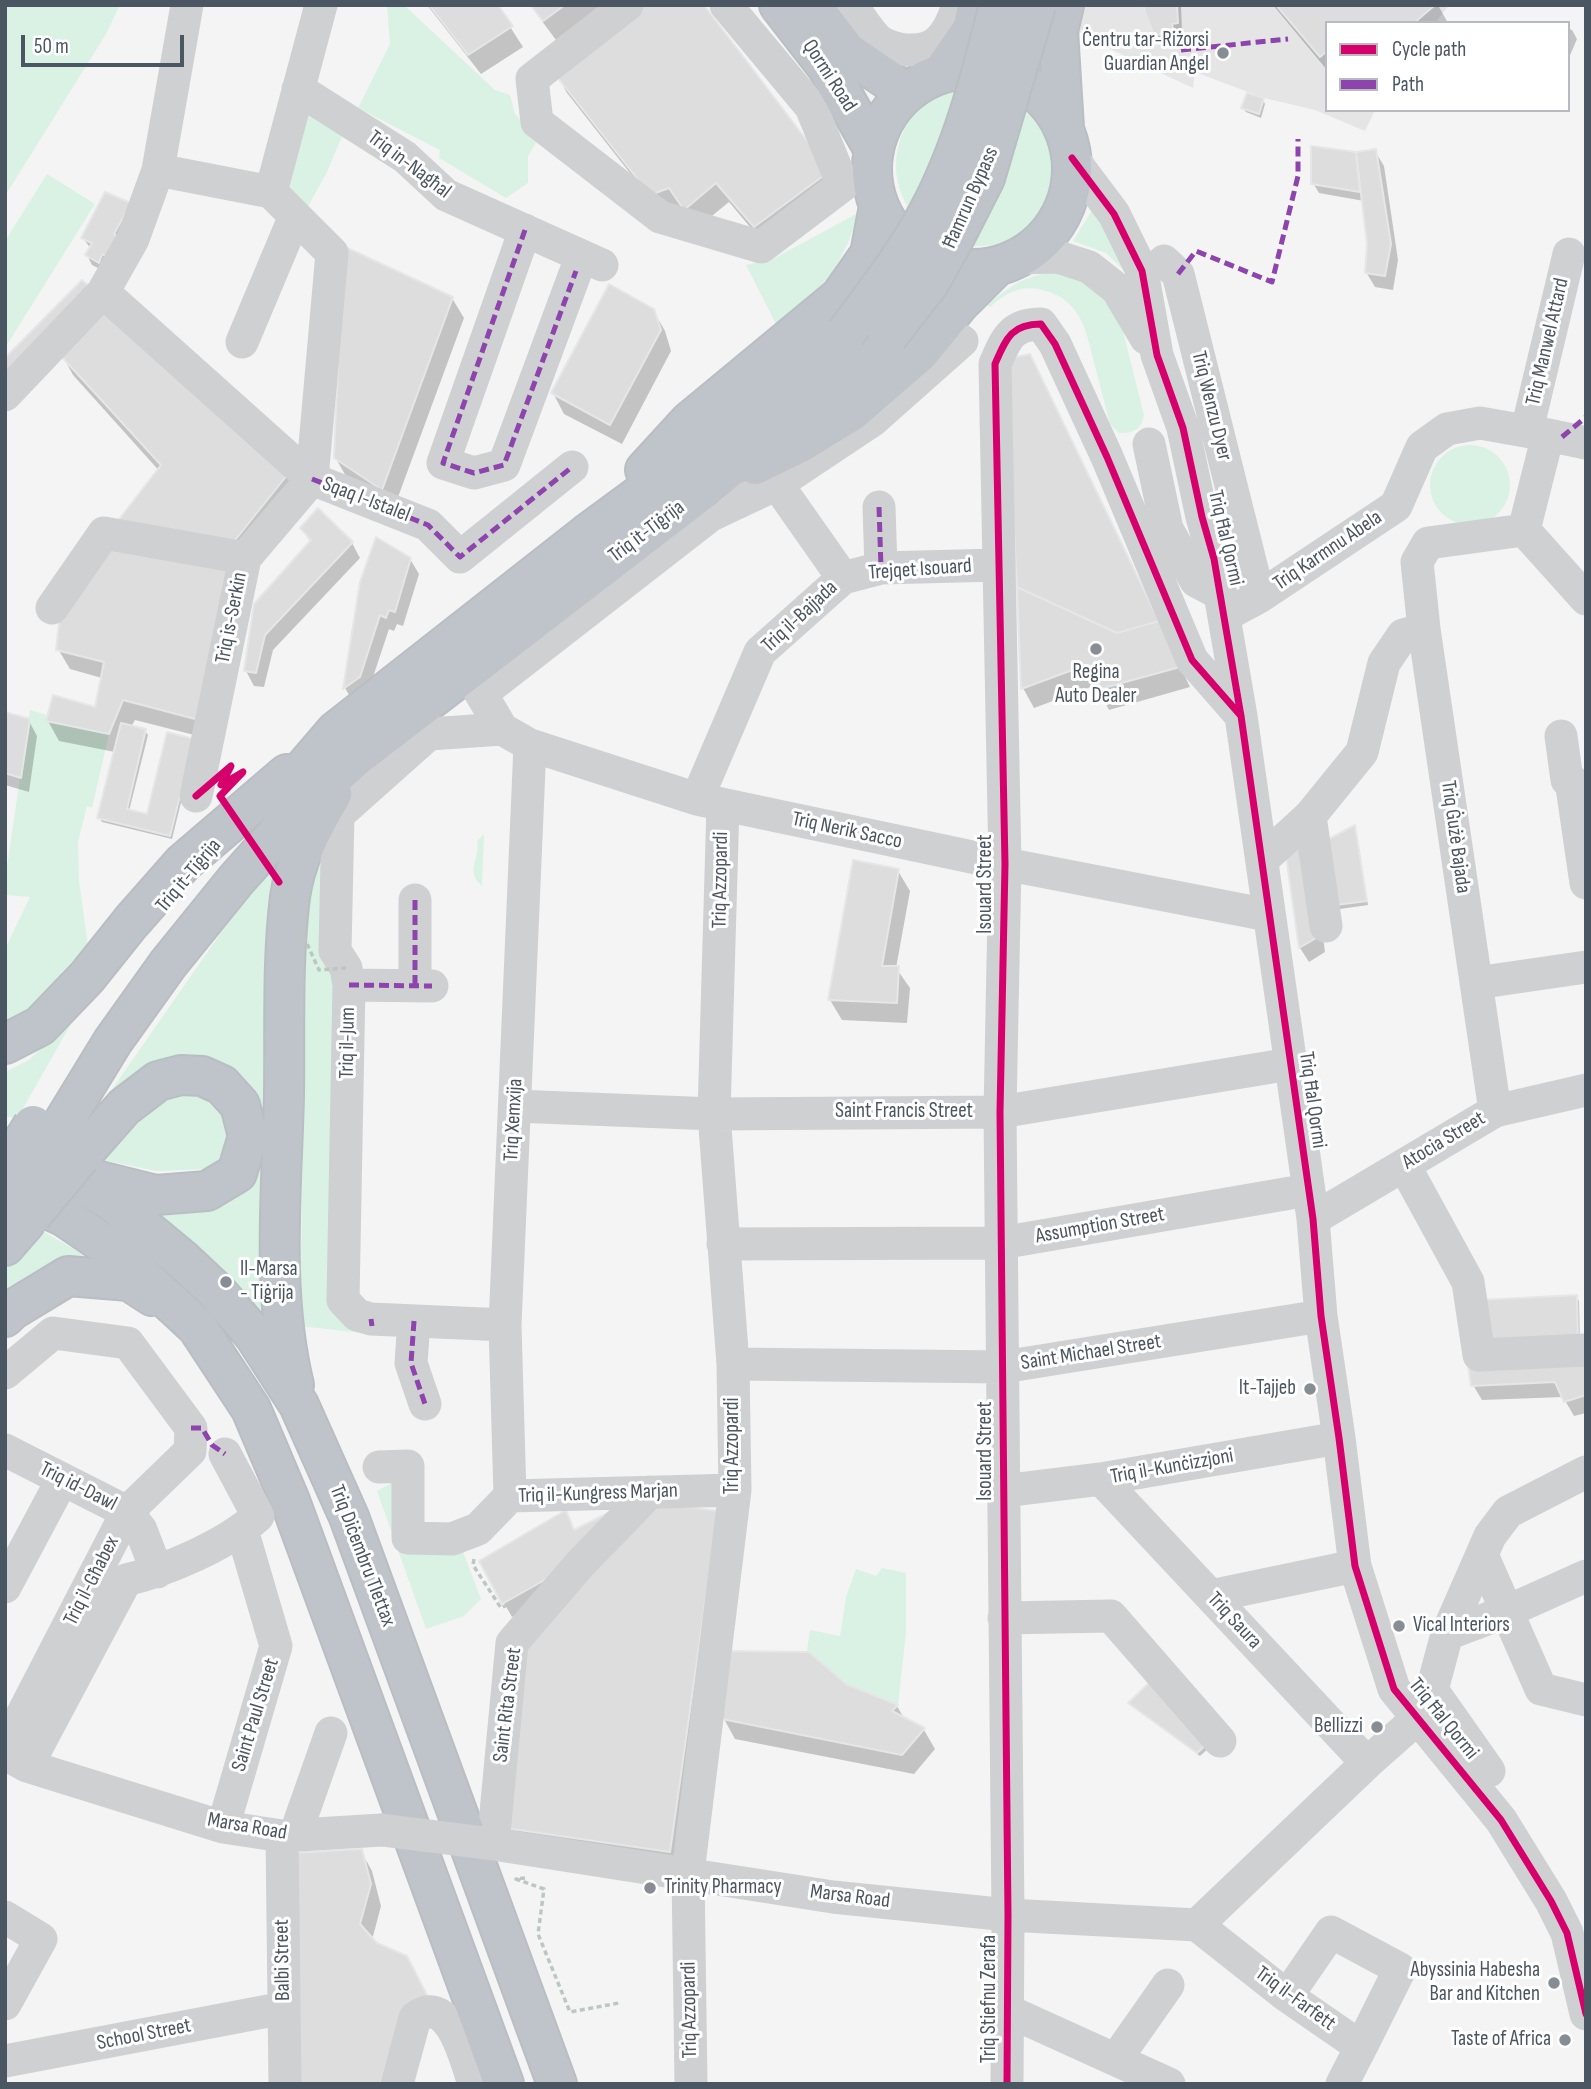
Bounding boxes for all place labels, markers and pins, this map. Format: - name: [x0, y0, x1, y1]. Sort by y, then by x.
- place label: Ċentru tar-Riżorsi Guardian Angel: [1082, 28, 1209, 78]
- marker: Ċentru tar-Riżorsi Guardian Angel: [1215, 45, 1231, 61]
- marker: Regina Auto Dealer: [1088, 641, 1104, 657]
- place label: Regina Auto Dealer: [1055, 660, 1137, 710]
- place label: Il-Marsa - Tiġrija: [240, 1257, 298, 1307]
- marker: Il-Marsa - Tiġrija: [218, 1274, 234, 1290]
- place label: It-Tajjeb: [1239, 1376, 1296, 1402]
- marker: It-Tajjeb: [1302, 1381, 1318, 1397]
- place label: Vical Interiors: [1413, 1613, 1510, 1639]
- marker: Vical Interiors: [1391, 1618, 1407, 1634]
- place label: Bellizzi: [1314, 1714, 1363, 1740]
- marker: Bellizzi: [1369, 1719, 1385, 1735]
- place label: Trinity Pharmacy: [664, 1875, 782, 1901]
- marker: Trinity Pharmacy: [642, 1880, 658, 1896]
- place label: Abyssinia Habesha Bar and Kitchen: [1410, 1958, 1540, 2008]
- marker: Abyssinia Habesha Bar and Kitchen: [1546, 1975, 1562, 1991]
- place label: Taste of Africa: [1451, 2027, 1551, 2053]
- marker: Taste of Africa: [1557, 2032, 1573, 2048]

